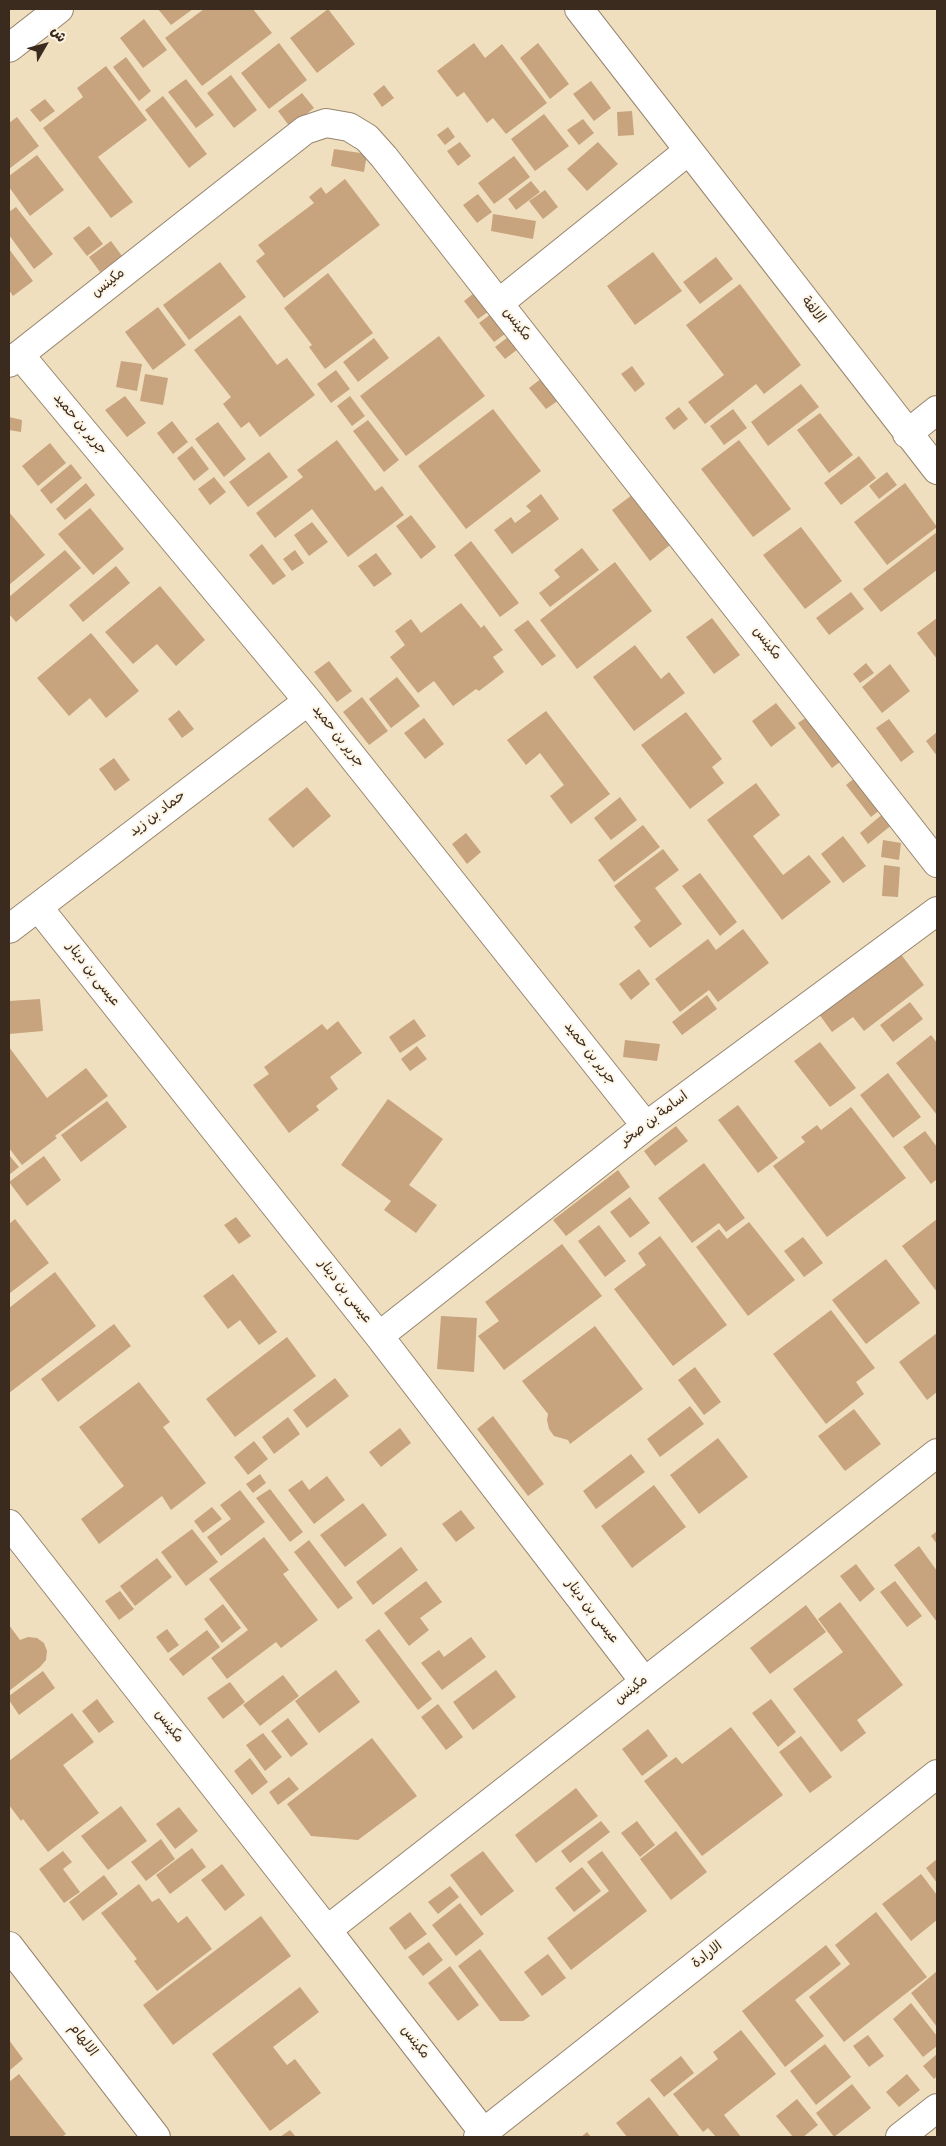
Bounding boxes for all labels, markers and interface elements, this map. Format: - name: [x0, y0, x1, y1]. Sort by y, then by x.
- north arrow: [20, 20, 70, 70]
- text: ش: [46, 24, 69, 47]
- street label: مكينس: [89, 266, 129, 302]
- street label: الالفة: [796, 294, 828, 328]
- street label: مكينس: [498, 305, 534, 345]
- street label: جرير بن حميد: [48, 391, 110, 459]
- street label: مكينس: [748, 624, 784, 664]
- street label: جرير بن حميد: [307, 702, 367, 772]
- street label: حماد بن زيد: [127, 788, 189, 842]
- street label: عيسى بن دينار: [62, 939, 122, 1011]
- street label: جرير بن حميد: [559, 1019, 619, 1089]
- street label: اسامة بن صخر: [618, 1089, 692, 1151]
- street label: عيسى بن دينار: [314, 1256, 374, 1328]
- street label: عيسى بن دينار: [561, 1576, 621, 1648]
- street label: مكينس: [612, 1673, 652, 1709]
- street label: مكينس: [150, 1707, 186, 1747]
- street label: الارادة: [689, 1939, 727, 1973]
- street label: الالهام: [64, 2021, 100, 2061]
- street label: مكينس: [396, 2023, 432, 2063]

